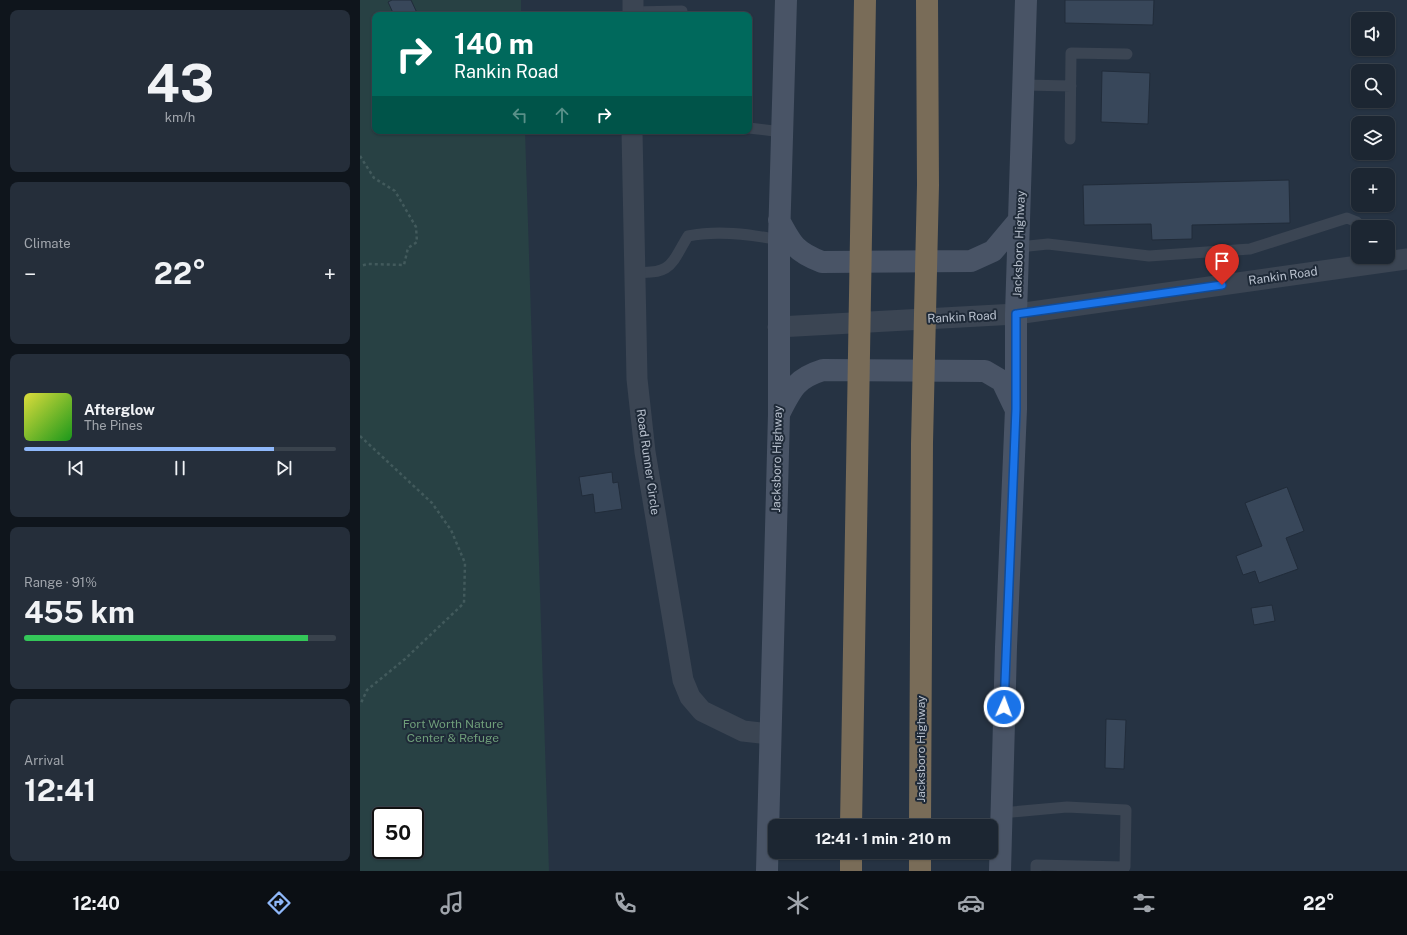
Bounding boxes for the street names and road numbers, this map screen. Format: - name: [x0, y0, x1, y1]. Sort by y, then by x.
- street label: Jacksboro Highway: [1010, 190, 1028, 298]
- street label: Rankin Road: [1248, 264, 1318, 288]
- street label: Rankin Road: [927, 308, 997, 326]
- street label: Jacksboro Highway: [769, 405, 785, 513]
- street label: Road Runner Circle: [634, 408, 662, 516]
- street label: Jacksboro Highway: [914, 695, 928, 802]

